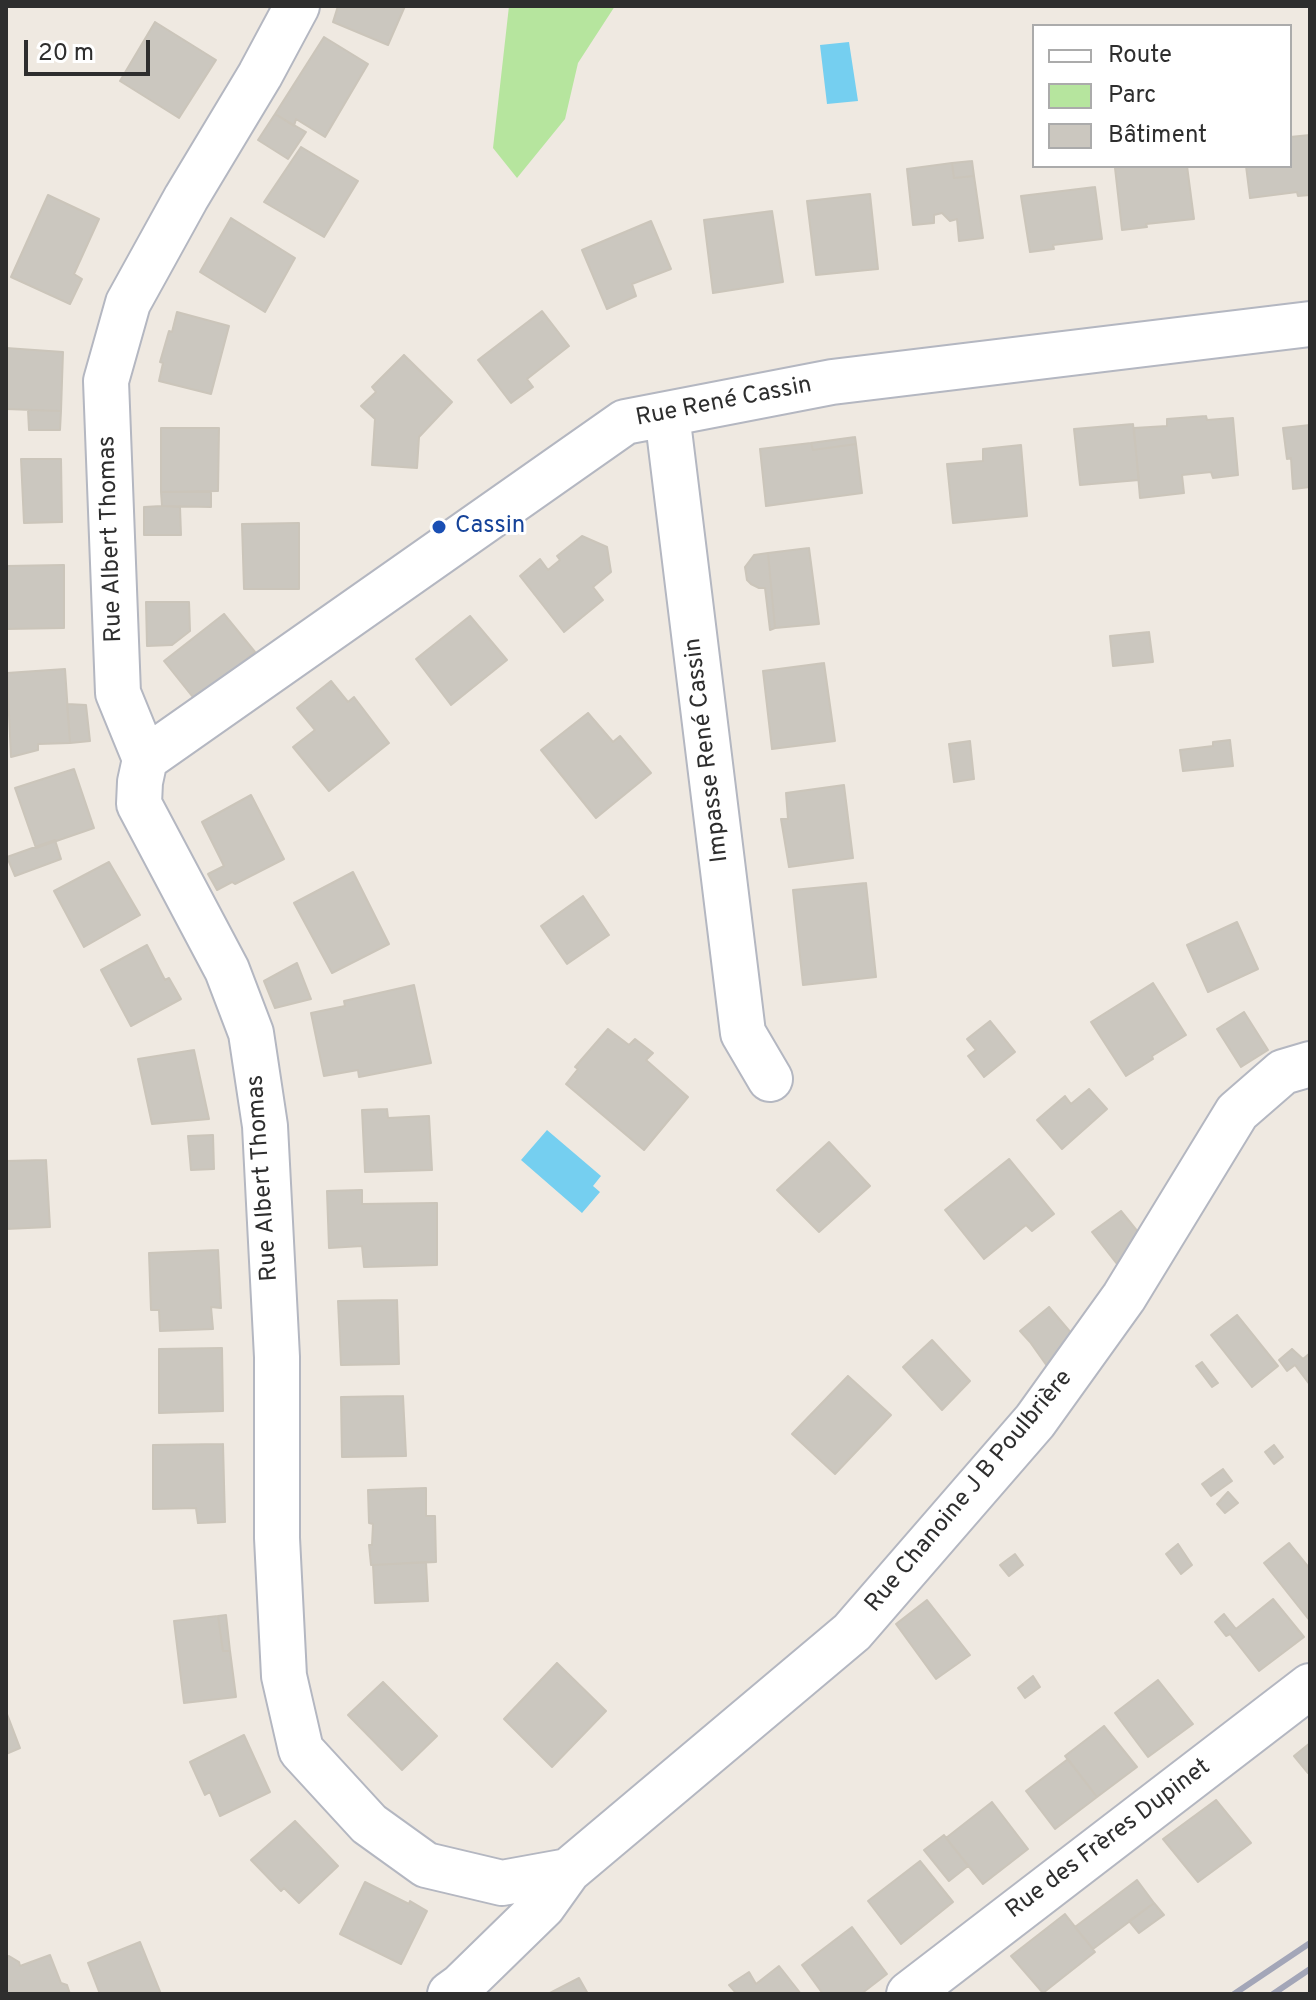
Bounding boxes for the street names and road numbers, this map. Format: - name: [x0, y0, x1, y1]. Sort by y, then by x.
- street label: Rue René Cassin: [634, 372, 814, 434]
- street label: Rue Albert Thomas: [94, 435, 130, 643]
- street label: Impasse René Cassin: [680, 636, 736, 864]
- street label: Rue Albert Thomas: [242, 1074, 286, 1282]
- street label: Rue Chanoine J B Poulbrière: [860, 1365, 1080, 1619]
- street label: Rue des Frères Dupinet: [1001, 1754, 1217, 1926]

